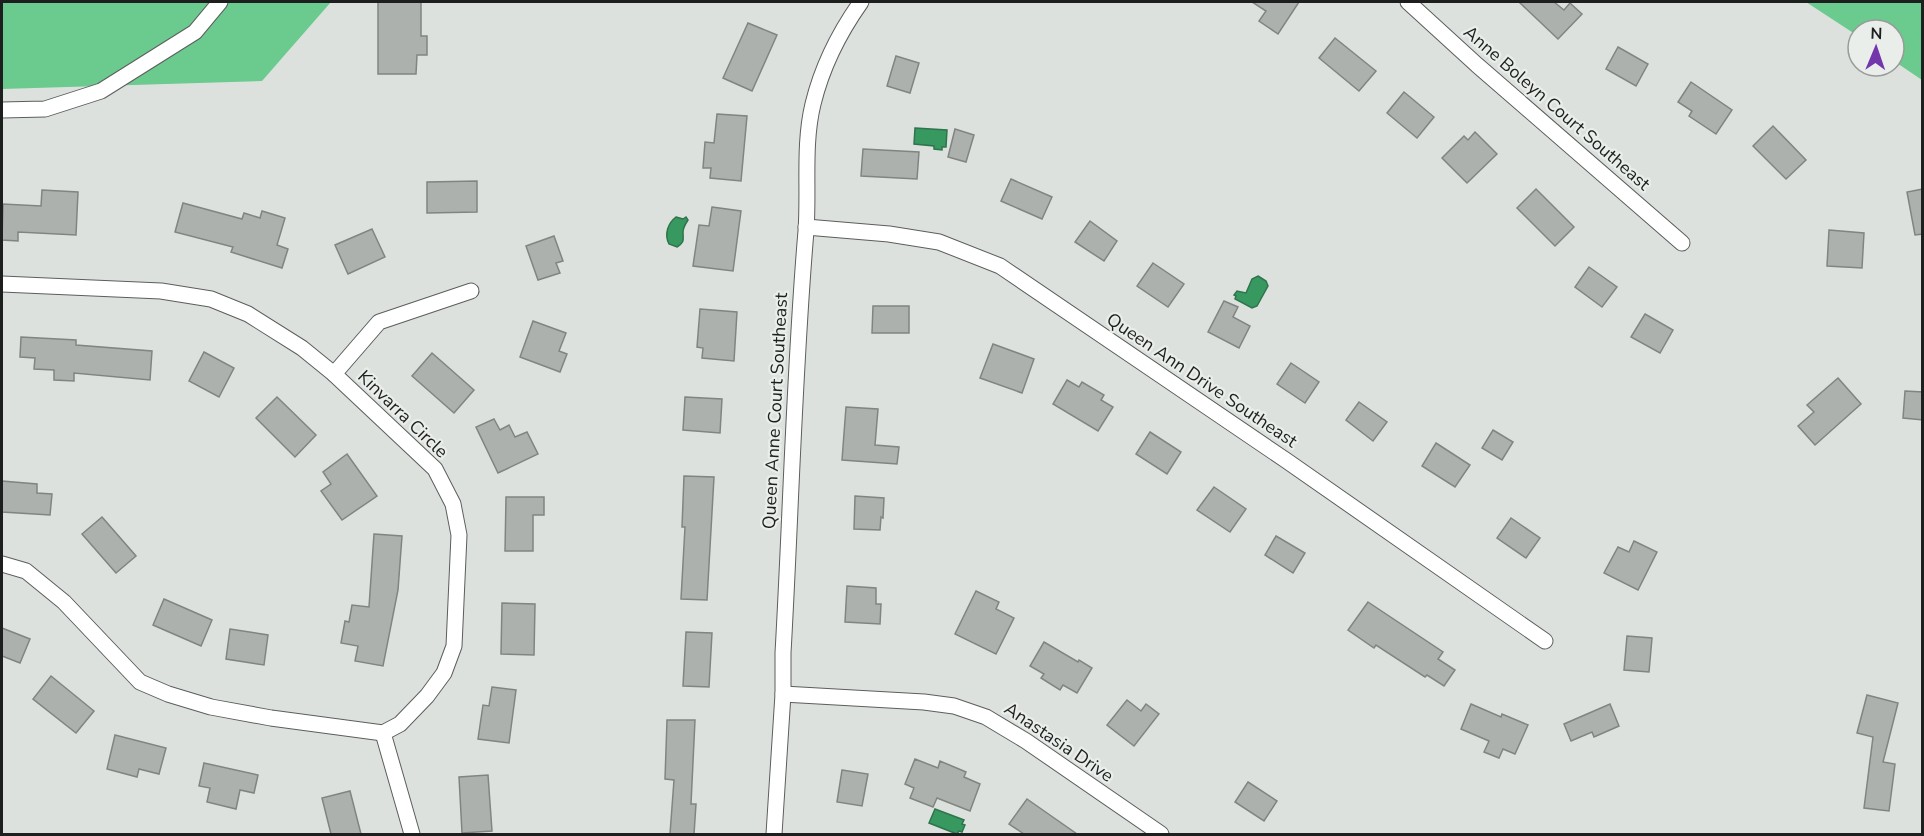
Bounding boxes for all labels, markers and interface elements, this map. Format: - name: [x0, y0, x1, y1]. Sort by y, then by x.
- north arrow: [1846, 18, 1906, 78]
- street label: Anne Boleyn Court Southeast: [1459, 20, 1656, 196]
- text: N: [1870, 23, 1883, 45]
- street label: Queen Anne Court Southeast: [757, 291, 793, 530]
- street label: Queen Ann Drive Southeast: [1102, 307, 1303, 453]
- street label: Kinvarra Circle: [353, 365, 453, 463]
- street label: Anastasia Drive: [1000, 697, 1118, 787]

